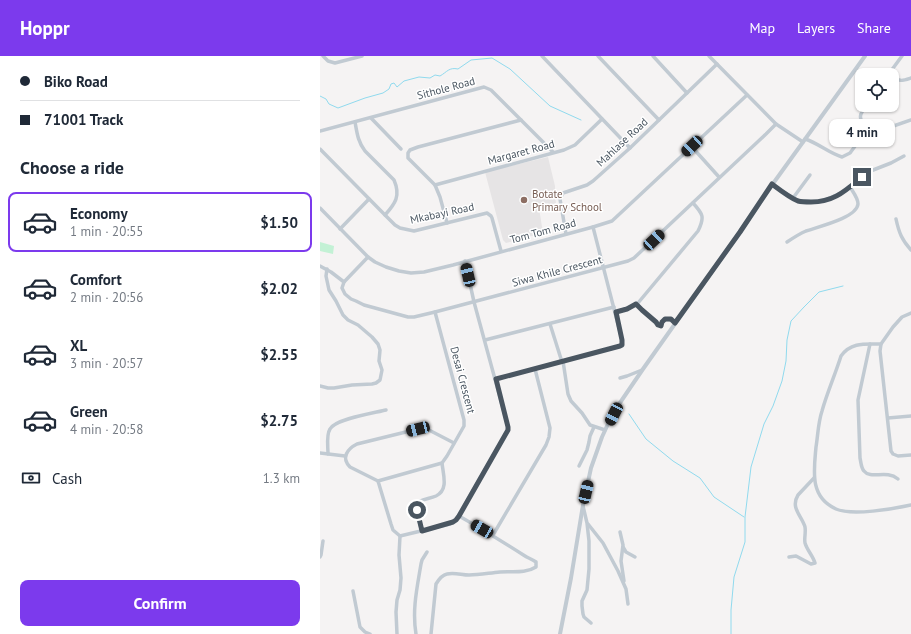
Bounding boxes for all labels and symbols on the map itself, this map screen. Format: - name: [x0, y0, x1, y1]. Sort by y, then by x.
- street label: Sithole Road: [415, 74, 477, 102]
- street label: Mahlase Road: [593, 115, 651, 169]
- callout: 4 min: [829, 119, 895, 147]
- car: [679, 133, 705, 159]
- street label: Margaret Road: [486, 136, 556, 168]
- route end: [853, 168, 871, 186]
- place label: Botate Primary School: [532, 187, 603, 214]
- marker: Botate Primary School: [519, 195, 529, 205]
- street label: Mkabayi Road: [409, 199, 475, 227]
- street label: Tom Tom Road: [508, 215, 578, 247]
- car: [641, 227, 667, 253]
- street label: Siwa Khile Crescent: [510, 252, 604, 290]
- car: [459, 262, 477, 288]
- street label: Desai Crescent: [447, 345, 479, 415]
- car: [603, 401, 625, 427]
- car: [405, 420, 431, 438]
- car: [577, 479, 595, 505]
- route start: [408, 501, 426, 519]
- car: [469, 518, 495, 540]

